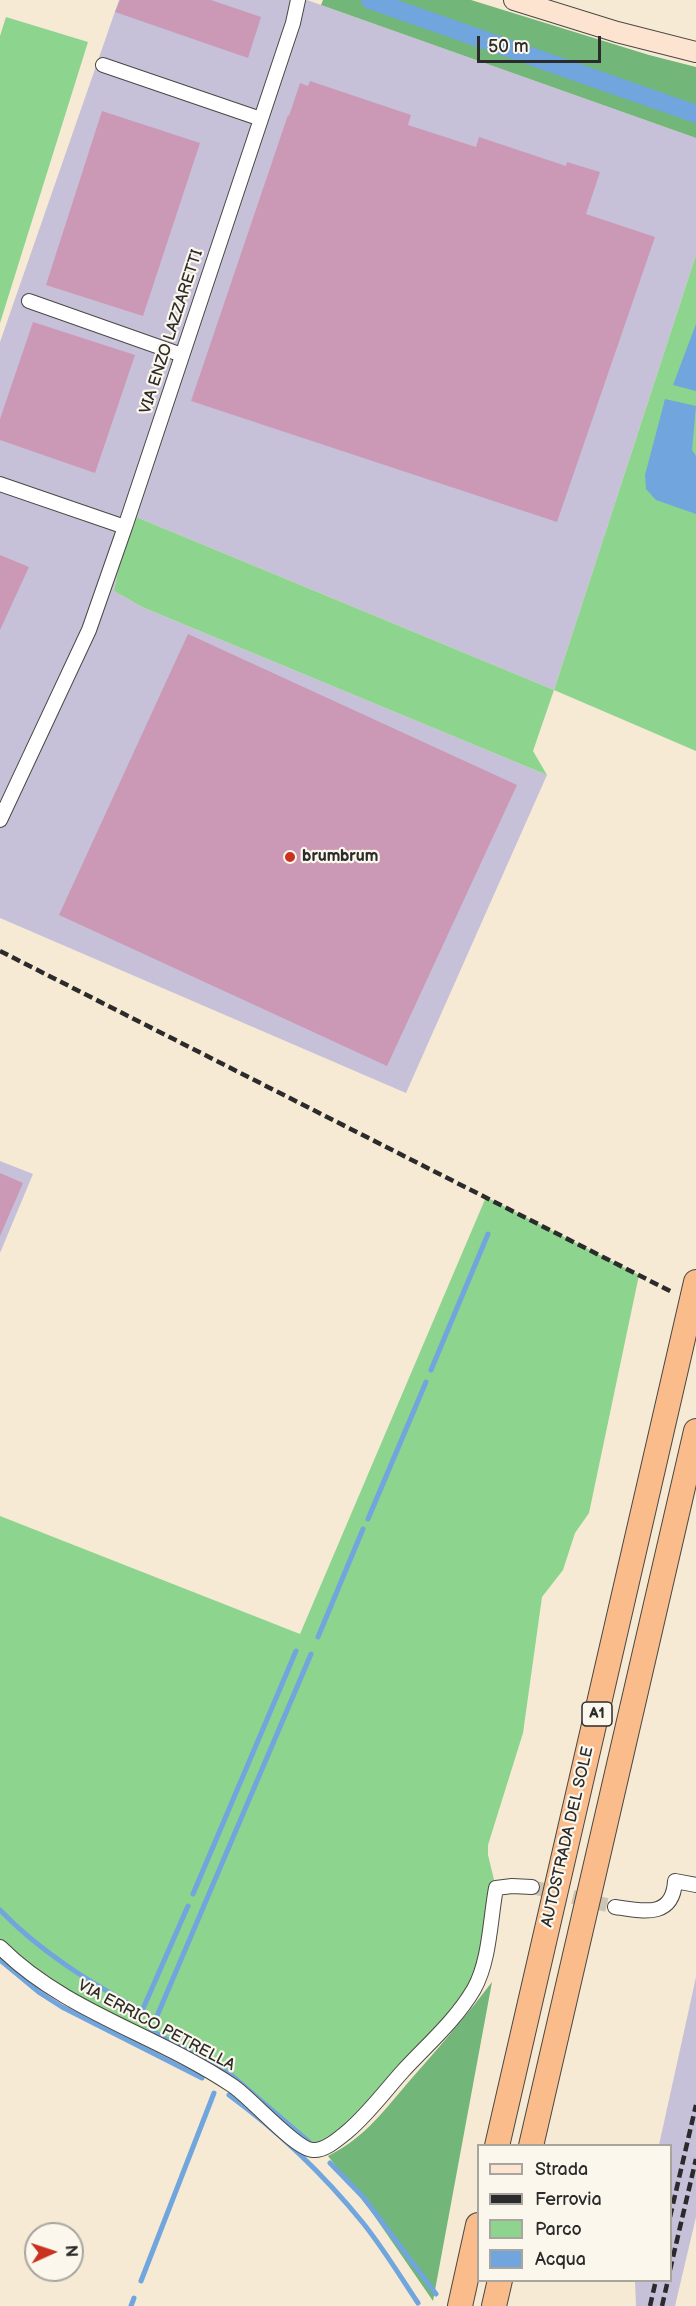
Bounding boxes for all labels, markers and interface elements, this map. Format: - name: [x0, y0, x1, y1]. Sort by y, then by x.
- scale bar: [480, 24, 604, 62]
- text: 50 m: [488, 36, 529, 57]
- street label: VIA ENZO LAZZARETTI: [136, 247, 208, 417]
- place label: brumbrum: [302, 847, 378, 867]
- marker: brumbrum: [283, 850, 297, 864]
- road number: A1: [582, 1702, 612, 1726]
- street label: AUTOSTRADA DEL SOLE: [538, 1745, 598, 1929]
- street label: VIA ERRICO PETRELLA: [74, 1976, 238, 2076]
- legend: [477, 2144, 672, 2282]
- text: Strada: [535, 2159, 588, 2180]
- text: Ferrovia: [535, 2189, 602, 2210]
- text: Parco: [535, 2219, 582, 2240]
- north arrow: [24, 2222, 84, 2282]
- text: N: [61, 2245, 80, 2258]
- text: Acqua: [535, 2249, 586, 2270]

